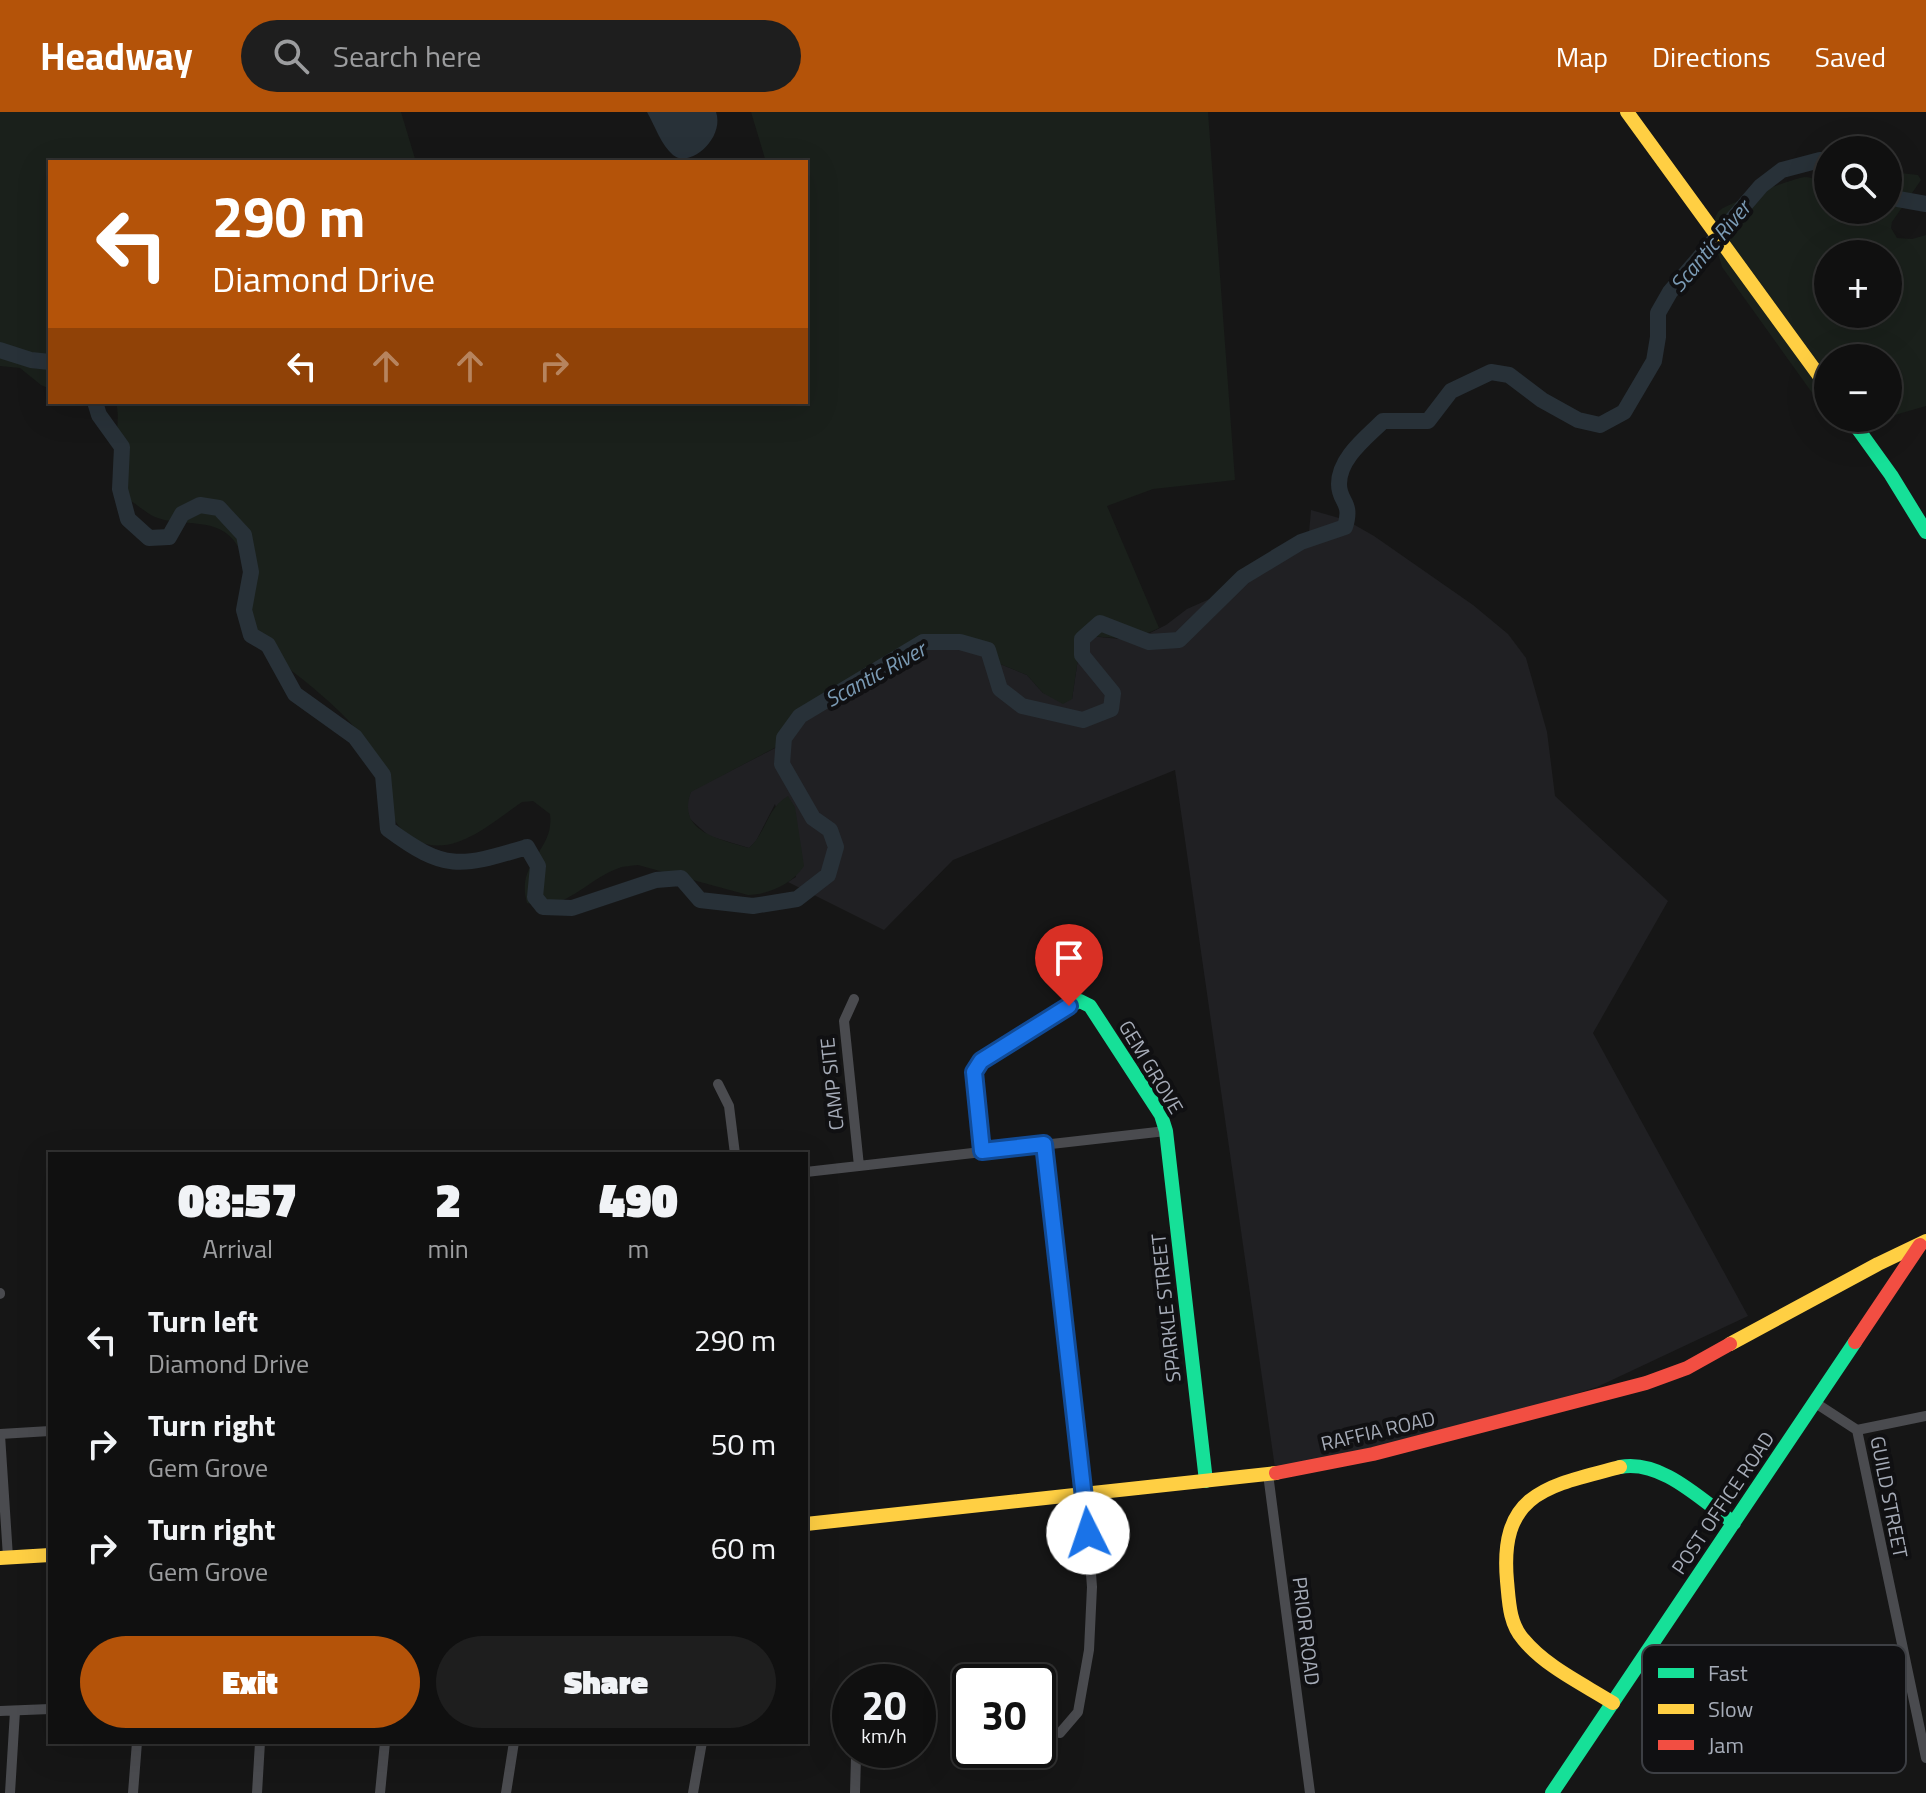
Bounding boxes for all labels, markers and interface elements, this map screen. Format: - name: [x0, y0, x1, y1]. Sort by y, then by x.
- search box: [241, 20, 801, 92]
- text: Headway: [40, 27, 193, 85]
- text: Search here: [333, 33, 481, 79]
- icon: search: [269, 34, 313, 78]
- text: Map: [1556, 35, 1608, 78]
- text: Directions: [1652, 35, 1771, 78]
- text: Saved: [1815, 35, 1886, 78]
- map controls: [1814, 136, 1902, 432]
- button: search: [1814, 136, 1902, 224]
- text: 290 m: [212, 174, 365, 259]
- water label: Scantic River: [1661, 190, 1761, 299]
- icon: left: [80, 192, 184, 296]
- button: +: [1814, 240, 1902, 328]
- text: Diamond Drive: [212, 251, 435, 306]
- icon: left: [280, 344, 324, 388]
- icon: ahead: [364, 344, 408, 388]
- icon: ahead: [448, 344, 492, 388]
- icon: right: [532, 344, 576, 388]
- button: −: [1814, 344, 1902, 432]
- water label: Scantic River: [818, 631, 934, 716]
- pin: [1035, 924, 1103, 1006]
- icon: arrive: [1047, 936, 1091, 980]
- street label: GEM GROVE: [1111, 1014, 1192, 1120]
- street label: CAMP SITE: [811, 1036, 852, 1132]
- text: 08:57: [178, 1163, 297, 1236]
- text: 2: [435, 1163, 461, 1236]
- text: 490: [599, 1163, 678, 1236]
- text: Arrival: [202, 1229, 273, 1268]
- text: min: [427, 1229, 469, 1268]
- text: m: [628, 1229, 649, 1268]
- street label: SPARKLE STREET: [1142, 1232, 1189, 1384]
- text: Turn left: [148, 1298, 258, 1344]
- text: 290 m: [694, 1317, 776, 1363]
- icon: left: [80, 1318, 124, 1362]
- text: Diamond Drive: [148, 1344, 309, 1383]
- text: Turn right: [148, 1402, 276, 1448]
- street label: RAFFIA ROAD: [1318, 1402, 1438, 1459]
- text: 50 m: [711, 1421, 776, 1467]
- icon: right: [80, 1422, 124, 1466]
- street label: POST OFFICE ROAD: [1663, 1425, 1782, 1580]
- street label: GUILD STREET: [1863, 1433, 1917, 1561]
- text: Gem Grove: [148, 1448, 268, 1487]
- position arrow: [1046, 1491, 1130, 1575]
- text: Turn right: [148, 1506, 276, 1552]
- text: 60 m: [711, 1525, 776, 1571]
- icon: right: [80, 1526, 124, 1570]
- text: Gem Grove: [148, 1552, 268, 1591]
- street label: PRIOR ROAD: [1284, 1575, 1329, 1687]
- button: Exit: [80, 1636, 420, 1728]
- button: Share: [436, 1636, 776, 1728]
- legend: [1642, 1645, 1906, 1773]
- text: Fast: [1708, 1656, 1748, 1690]
- speed limit sign: 30: [952, 1664, 1056, 1768]
- text: 20: [862, 1675, 906, 1736]
- text: Slow: [1708, 1692, 1754, 1726]
- text: km/h: [861, 1720, 907, 1751]
- text: Jam: [1708, 1728, 1744, 1762]

